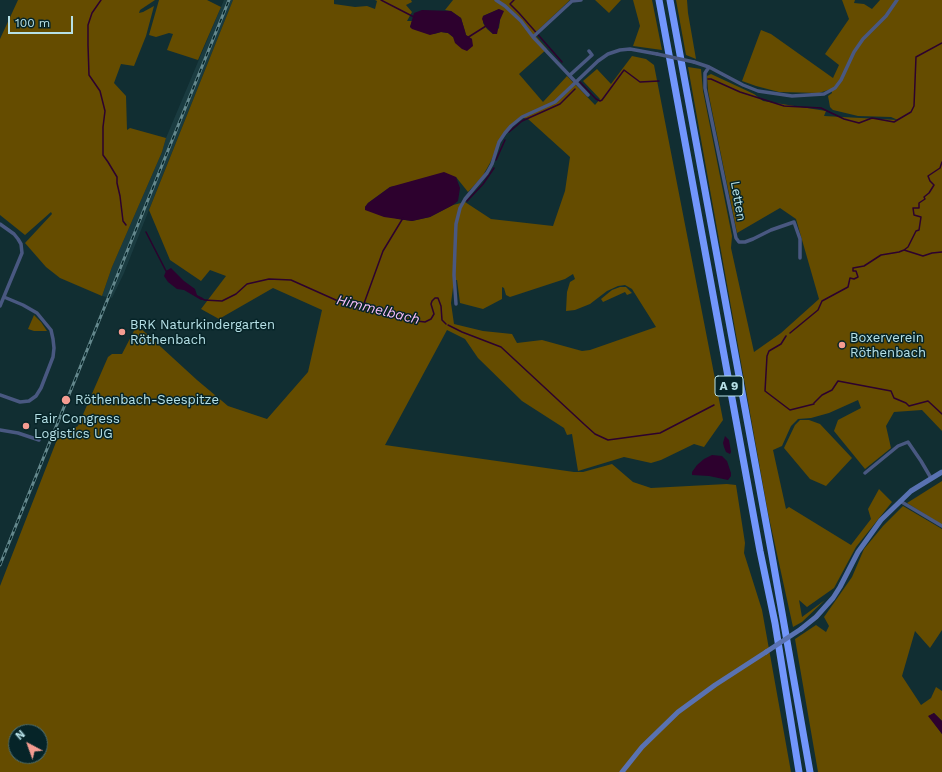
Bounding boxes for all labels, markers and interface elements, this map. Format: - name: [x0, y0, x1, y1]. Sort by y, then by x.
- scale bar: [10, 8, 75, 34]
- text: 100 m: [15, 16, 50, 30]
- street label: Letten: [727, 180, 749, 222]
- water label: Himmelbach: [335, 292, 421, 328]
- place label: BRK Naturkindergarten Röthenbach: [130, 317, 275, 348]
- marker: BRK Naturkindergarten Röthenbach: [117, 327, 127, 337]
- place label: Boxerverein Röthenbach: [850, 330, 926, 361]
- marker: Boxerverein Röthenbach: [837, 340, 847, 350]
- road number: A 9: [715, 376, 743, 396]
- place label: Röthenbach-Seespitze: [75, 392, 219, 408]
- marker: Röthenbach-Seespitze: [60, 394, 72, 406]
- place label: Fair Congress Logistics UG: [34, 411, 120, 442]
- marker: Fair Congress Logistics UG: [21, 421, 31, 431]
- north arrow: [8, 724, 48, 764]
- text: N: [13, 728, 28, 743]

